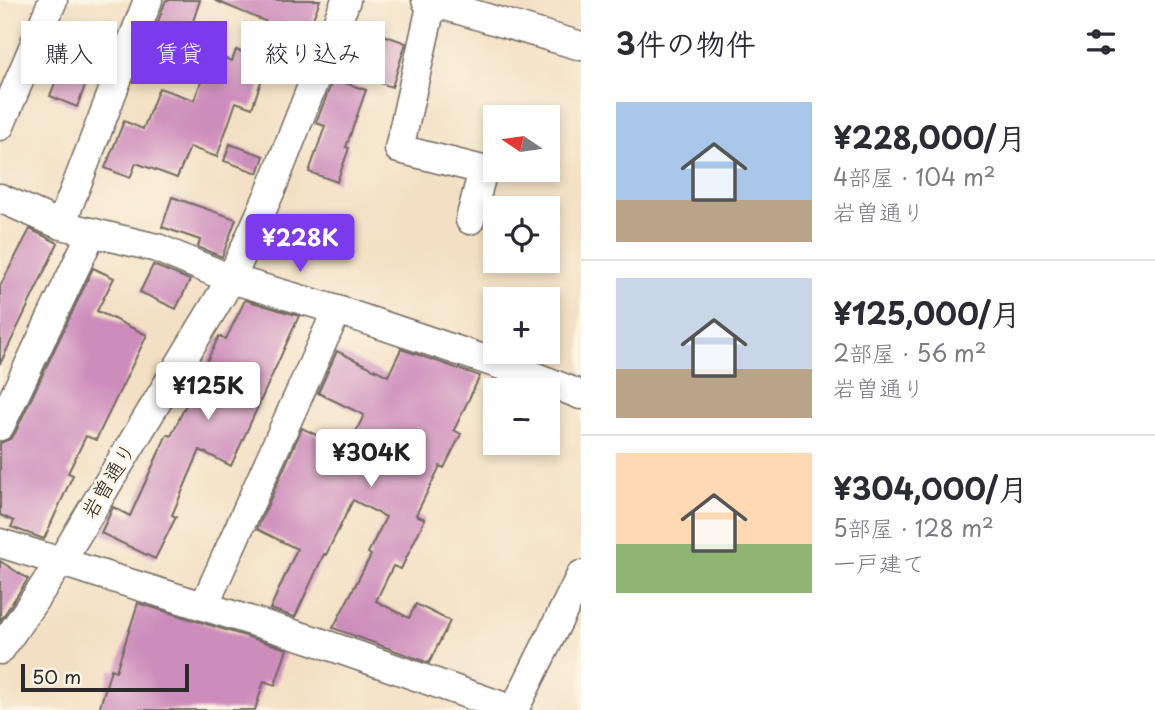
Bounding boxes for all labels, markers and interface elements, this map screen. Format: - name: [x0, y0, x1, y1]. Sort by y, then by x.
- text: 3件の物件: [616, 20, 756, 65]
- chip: 購入: [21, 21, 117, 84]
- chip: 賃貸: [131, 21, 227, 84]
- chip: 絞り込み: [241, 21, 385, 84]
- icon: filters: [1082, 23, 1120, 61]
- north arrow: [483, 105, 560, 182]
- map controls: [483, 105, 560, 455]
- text: ¥228,000/月: [833, 114, 1026, 159]
- icon: home: [672, 130, 756, 214]
- text: 4部屋 · 104 m²: [833, 159, 996, 194]
- text: 岩曽通り: [833, 194, 925, 229]
- button: locate: [483, 196, 560, 273]
- pin: ¥228K: [251, 215, 349, 274]
- text: ¥228K: [261, 219, 339, 254]
- button: +: [483, 287, 560, 364]
- text: ¥125,000/月: [833, 290, 1021, 335]
- icon: home: [672, 306, 756, 390]
- text: 2部屋 · 56 m²: [833, 335, 987, 370]
- pin: ¥125K: [159, 362, 257, 422]
- text: ¥125K: [172, 367, 244, 402]
- text: 岩曽通り: [833, 370, 925, 405]
- button: −: [483, 378, 560, 455]
- pin: ¥304K: [322, 430, 420, 489]
- text: ¥304K: [332, 434, 410, 469]
- street label: 岩曽通り: [72, 436, 143, 524]
- text: ¥304,000/月: [833, 465, 1028, 510]
- icon: home: [672, 481, 756, 565]
- text: 5部屋 · 128 m²: [833, 510, 994, 545]
- text: 一戸建て: [833, 545, 925, 580]
- scale bar: [21, 661, 189, 693]
- text: 50 m: [32, 662, 81, 690]

